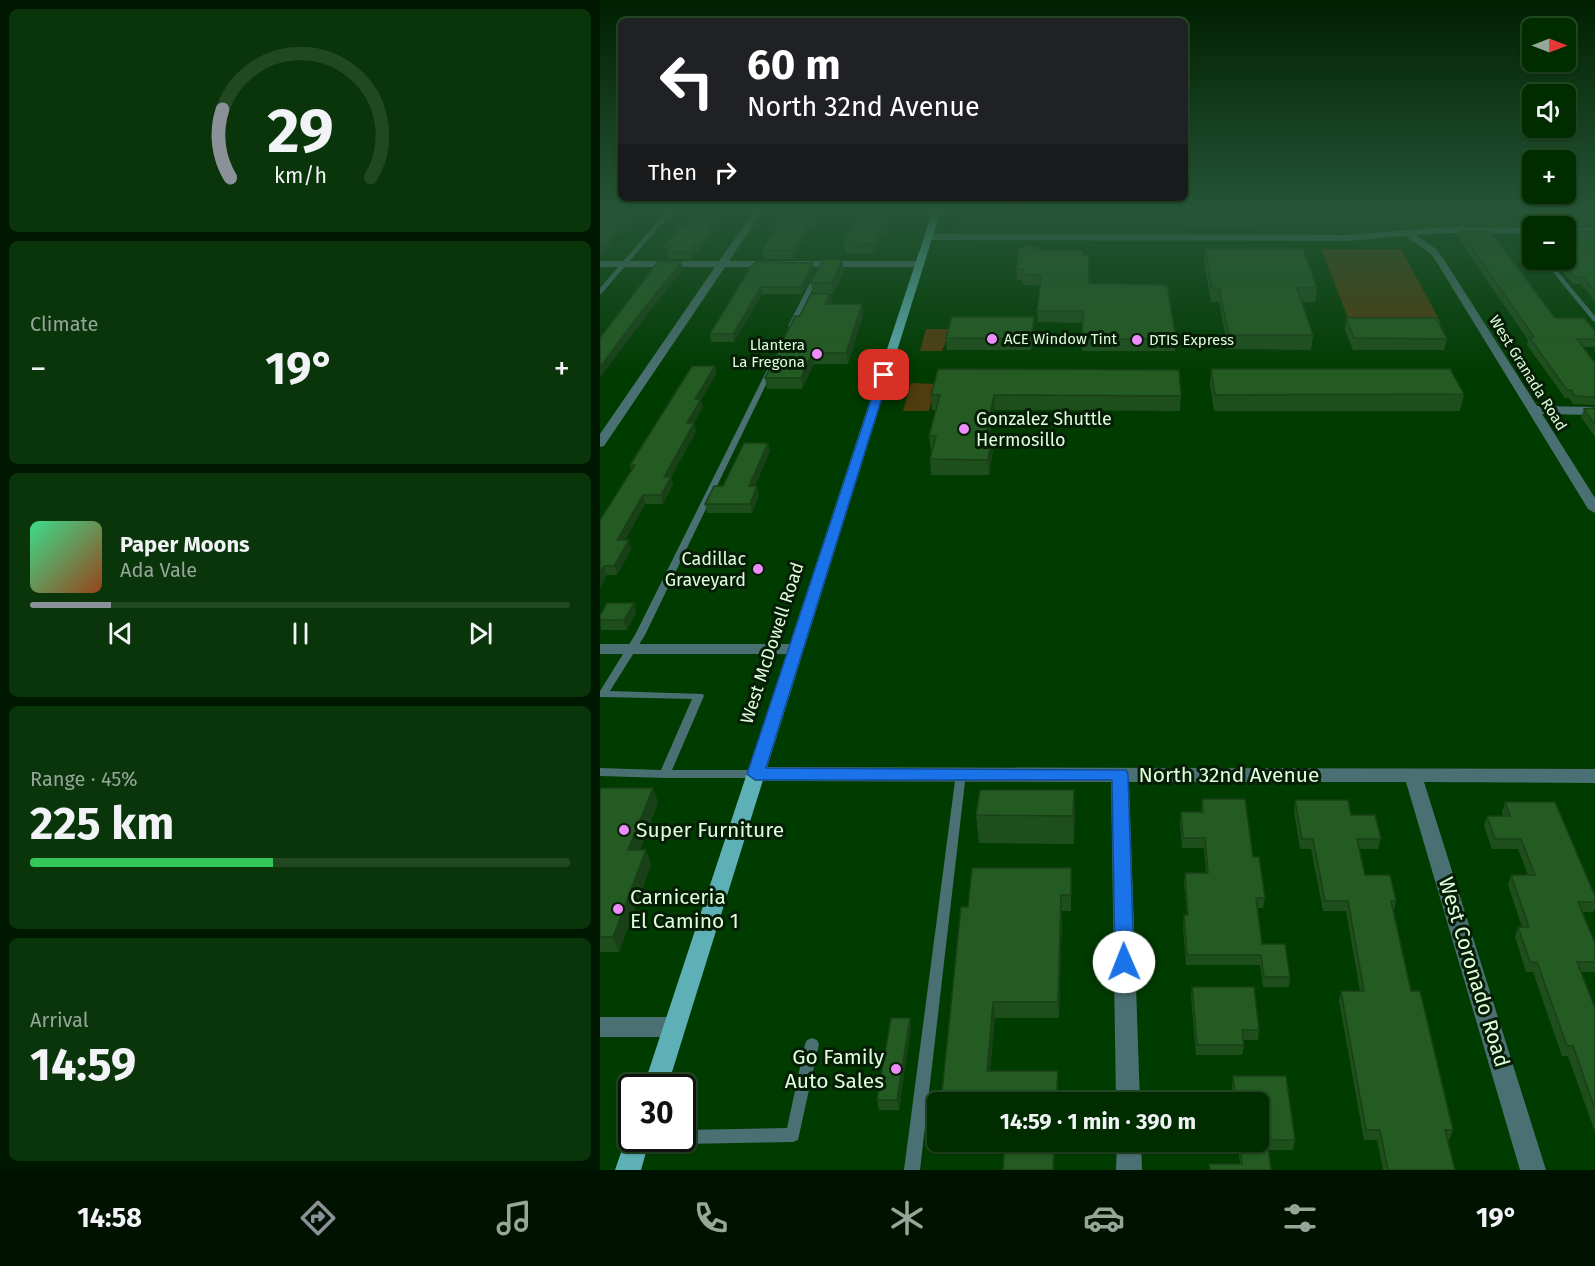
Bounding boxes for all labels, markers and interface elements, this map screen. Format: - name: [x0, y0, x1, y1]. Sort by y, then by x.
- north arrow: [1522, 18, 1576, 72]
- map controls: [1522, 18, 1576, 270]
- text: 60 m: [747, 40, 841, 90]
- icon: left: [648, 42, 726, 120]
- button: sound: [1522, 84, 1576, 138]
- text: North 32nd Avenue: [747, 91, 980, 123]
- text: 29: [267, 94, 333, 169]
- button: +: [1522, 150, 1576, 204]
- icon: right: [709, 156, 742, 189]
- text: Then: [648, 159, 697, 186]
- text: km/h: [273, 163, 327, 189]
- button: −: [1522, 216, 1576, 270]
- text: Climate: [30, 312, 98, 336]
- street label: West Granada Road: [1485, 312, 1571, 434]
- place label: ACE Window Tint: [1004, 330, 1117, 348]
- place label: DTIS Express: [1149, 331, 1234, 349]
- marker: ACE Window Tint: [985, 332, 999, 346]
- marker: DTIS Express: [1130, 333, 1144, 347]
- place label: Llantera La Fregona: [732, 336, 805, 371]
- text: 19°: [265, 342, 335, 396]
- marker: Llantera La Fregona: [810, 347, 824, 361]
- text: −: [30, 349, 47, 389]
- text: +: [554, 349, 570, 389]
- pin: [858, 349, 909, 400]
- icon: arrive: [867, 358, 900, 391]
- place label: Gonzalez Shuttle Hermosillo: [976, 408, 1112, 451]
- marker: Gonzalez Shuttle Hermosillo: [957, 422, 971, 436]
- text: Paper Moons: [120, 531, 250, 558]
- place label: Cadillac Graveyard: [665, 548, 746, 591]
- text: Ada Vale: [120, 558, 197, 582]
- street label: West McDowell Road: [736, 560, 808, 726]
- marker: Cadillac Graveyard: [751, 562, 765, 576]
- icon: previous: [104, 617, 137, 650]
- icon: pause: [284, 617, 317, 650]
- icon: next: [464, 617, 497, 650]
- street label: North 32nd Avenue: [1139, 762, 1319, 788]
- text: Range · 45%: [30, 767, 137, 791]
- text: 225 km: [30, 797, 174, 851]
- place label: Super Furniture: [636, 817, 784, 843]
- marker: Super Furniture: [617, 823, 631, 837]
- street label: West Coronado Road: [1433, 874, 1515, 1070]
- place label: Carniceria El Camino 1: [630, 884, 739, 934]
- marker: Carniceria El Camino 1: [611, 902, 625, 916]
- position arrow: [1092, 930, 1156, 994]
- text: Arrival: [30, 1008, 89, 1032]
- text: 14:59: [30, 1038, 136, 1092]
- place label: Go Family Auto Sales: [785, 1044, 885, 1094]
- marker: Go Family Auto Sales: [889, 1062, 903, 1076]
- speed limit sign: 30: [618, 1074, 696, 1152]
- text: 14:59 · 1 min · 390 m: [1000, 1108, 1196, 1135]
- icon: directions: [297, 1197, 339, 1239]
- icon: music: [493, 1197, 535, 1239]
- icon: phone: [690, 1197, 732, 1239]
- icon: climate: [886, 1197, 928, 1239]
- icon: car: [1083, 1197, 1125, 1239]
- icon: filters: [1279, 1197, 1321, 1239]
- text: 14:58: [77, 1202, 142, 1234]
- text: 19°: [1476, 1202, 1518, 1234]

